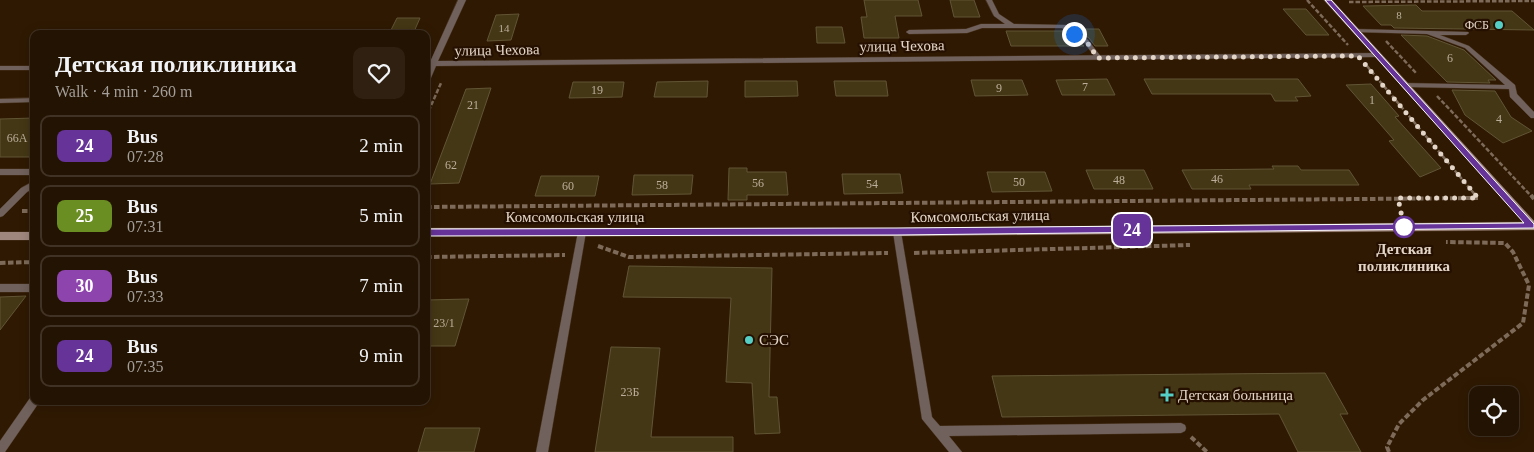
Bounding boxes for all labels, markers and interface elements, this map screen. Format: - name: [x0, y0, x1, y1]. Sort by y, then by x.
- house number: 8: [1396, 9, 1402, 21]
- place label: ФСБ: [1465, 18, 1489, 32]
- marker: ФСБ: [1493, 19, 1505, 31]
- house number: 14: [499, 22, 510, 34]
- your location: [1062, 22, 1087, 47]
- street label: улица Чехова: [859, 37, 945, 55]
- street label: улица Чехова: [454, 41, 540, 59]
- button: heart: [353, 47, 405, 99]
- text: Детская поликлиника: [55, 51, 297, 77]
- house number: 6: [1447, 51, 1453, 65]
- house number: 7: [1082, 80, 1088, 94]
- house number: 9: [996, 81, 1002, 95]
- text: Walk · 4 min · 260 m: [55, 83, 192, 100]
- house number: 19: [591, 83, 603, 97]
- house number: 1: [1369, 93, 1375, 107]
- house number: 21: [467, 98, 479, 112]
- house number: 4: [1496, 112, 1502, 126]
- text: Bus: [127, 126, 158, 147]
- house number: 66А: [7, 131, 28, 145]
- text: 2 min: [359, 135, 403, 156]
- text: 24: [76, 136, 94, 156]
- text: 07:28: [127, 148, 163, 165]
- house number: 62: [445, 158, 457, 172]
- house number: 46: [1211, 172, 1223, 186]
- house number: 48: [1113, 173, 1125, 187]
- house number: 50: [1013, 175, 1025, 189]
- house number: 56: [752, 176, 764, 190]
- house number: 54: [866, 177, 878, 191]
- house number: 58: [656, 178, 668, 192]
- house number: 60: [562, 179, 574, 193]
- text: Bus: [127, 196, 158, 217]
- text: 5 min: [359, 205, 403, 226]
- text: 25: [76, 206, 94, 226]
- street label: Комсомольская улица: [910, 207, 1050, 225]
- street label: Комсомольская улица: [505, 209, 645, 225]
- line badge: 24: [1110, 214, 1154, 246]
- marker: Детская поликлиника: [1393, 216, 1415, 238]
- text: 07:31: [127, 218, 163, 235]
- text: 24: [1123, 220, 1141, 240]
- place label: Детская поликлиника: [1358, 241, 1450, 274]
- text: Bus: [127, 266, 158, 287]
- text: 7 min: [359, 275, 403, 296]
- text: 30: [76, 276, 94, 296]
- text: 07:33: [127, 288, 163, 305]
- house number: 23/1: [433, 316, 455, 330]
- place label: СЭС: [759, 332, 789, 348]
- marker: СЭС: [743, 334, 755, 346]
- text: Bus: [127, 336, 158, 357]
- text: 9 min: [359, 345, 403, 366]
- text: 24: [76, 346, 94, 366]
- text: 07:35: [127, 358, 163, 375]
- house number: 23Б: [621, 385, 640, 399]
- map controls: [1469, 386, 1519, 436]
- button: locate: [1469, 386, 1519, 436]
- place label: Детская больница: [1178, 387, 1293, 403]
- marker: Детская больница: [1160, 388, 1174, 402]

